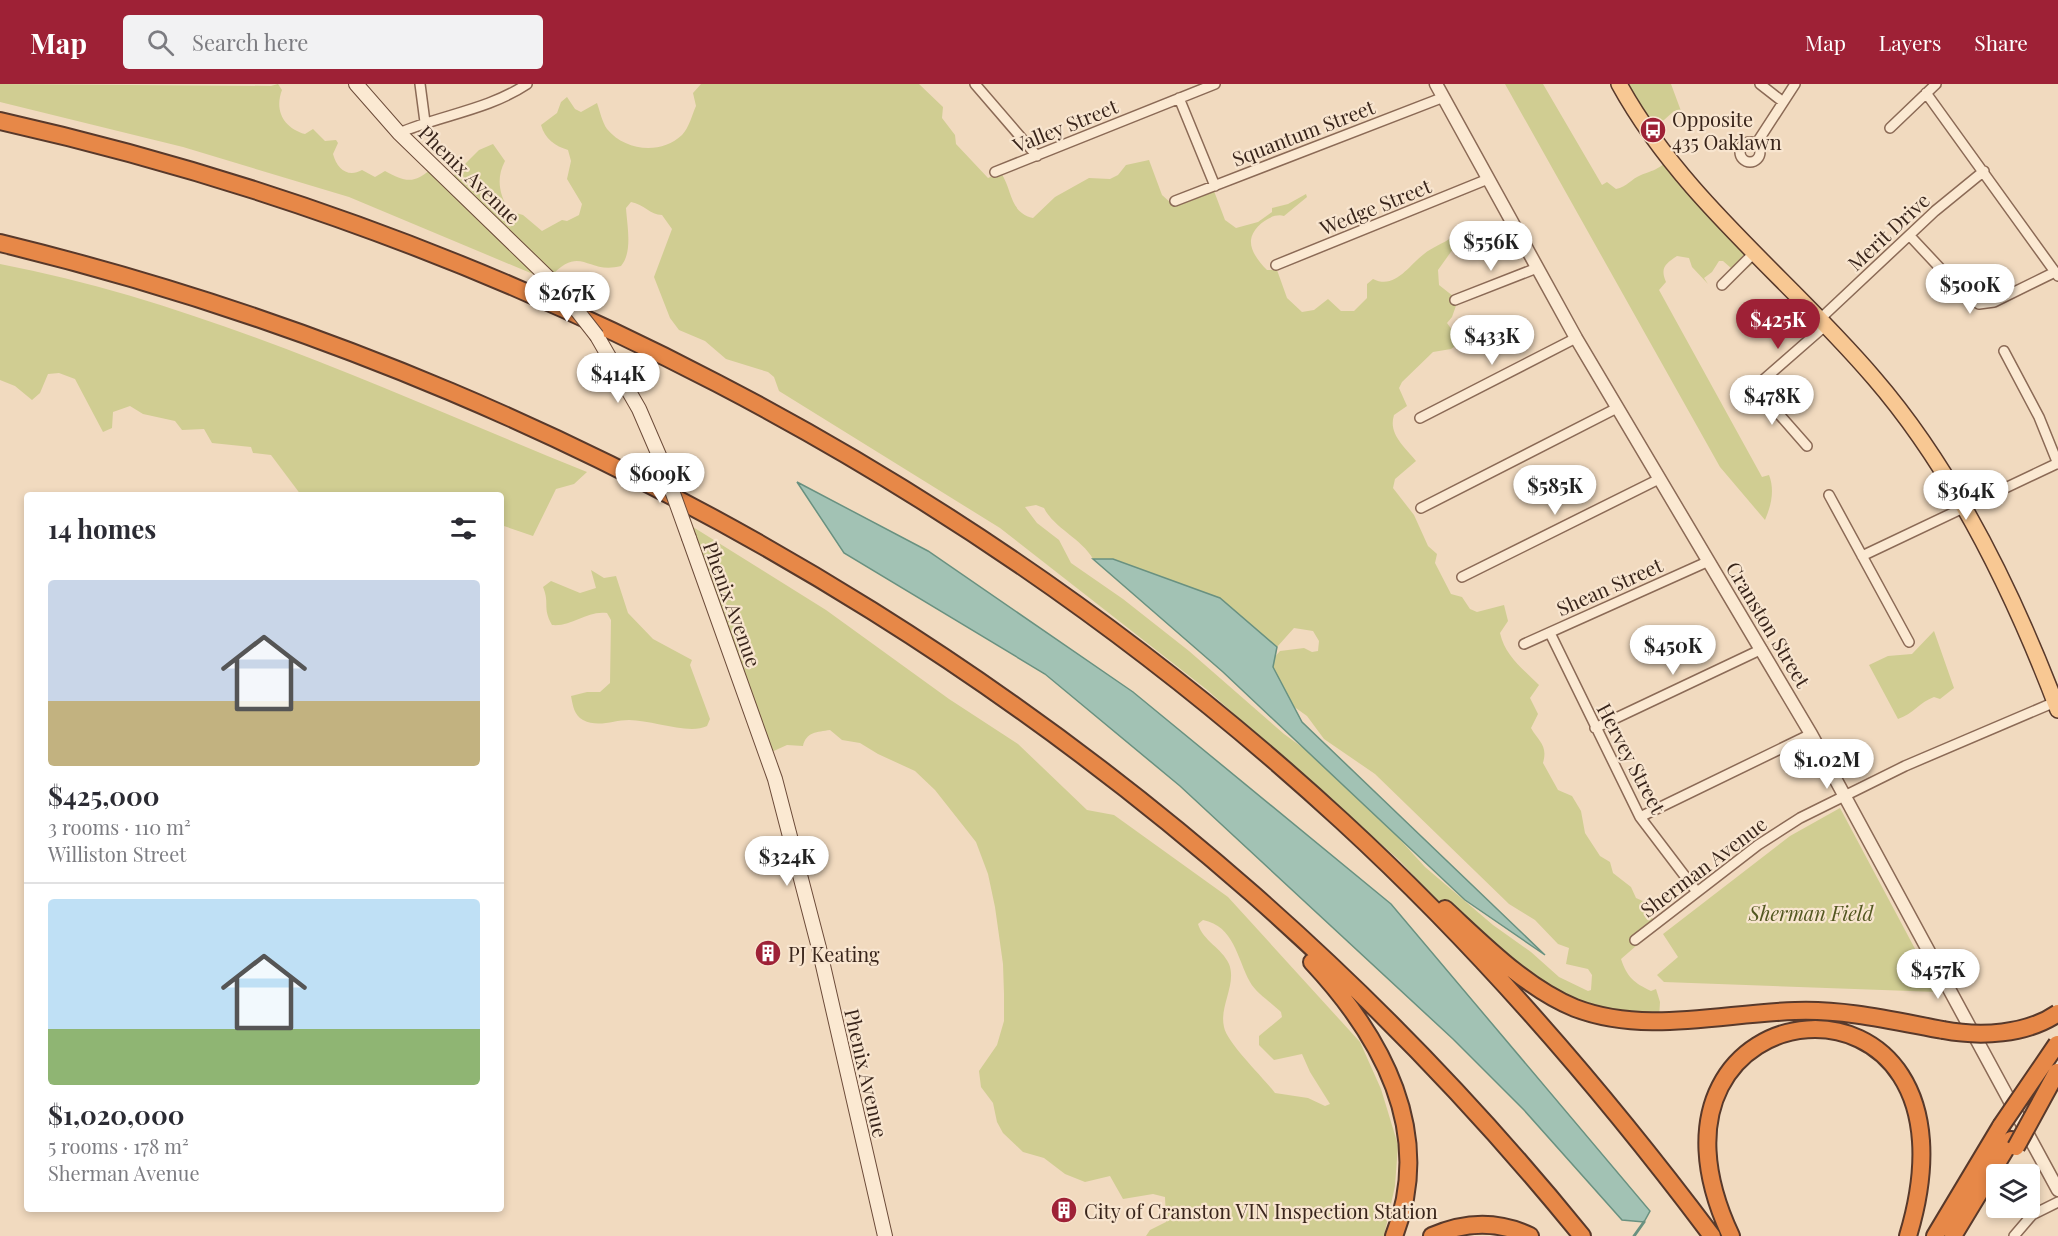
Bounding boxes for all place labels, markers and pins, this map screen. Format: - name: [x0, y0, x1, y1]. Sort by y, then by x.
- place label: Opposite 435 Oaklawn: [1672, 105, 1782, 155]
- bus stop icon: Opposite 435 Oaklawn: [1638, 115, 1668, 145]
- pin: $556K: [1449, 221, 1533, 272]
- pin: $500K: [1928, 264, 2012, 315]
- pin: $267K: [525, 272, 609, 323]
- pin: $425K: [1736, 299, 1820, 350]
- pin: $433K: [1450, 315, 1534, 366]
- pin: $414K: [576, 353, 660, 404]
- pin: $478K: [1730, 375, 1814, 426]
- pin: $609K: [618, 453, 702, 504]
- pin: $585K: [1513, 465, 1597, 516]
- pin: $364K: [1924, 470, 2008, 521]
- pin: $450K: [1631, 625, 1715, 676]
- pin: $1.02M: [1778, 739, 1876, 790]
- pin: $324K: [745, 836, 829, 887]
- building icon: PJ Keating: [753, 938, 783, 968]
- place label: PJ Keating: [788, 940, 880, 967]
- pin: $457K: [1896, 949, 1980, 1000]
- building icon: City of Cranston VIN Inspection Station: [1049, 1195, 1079, 1225]
- place label: City of Cranston VIN Inspection Station: [1084, 1197, 1438, 1224]

